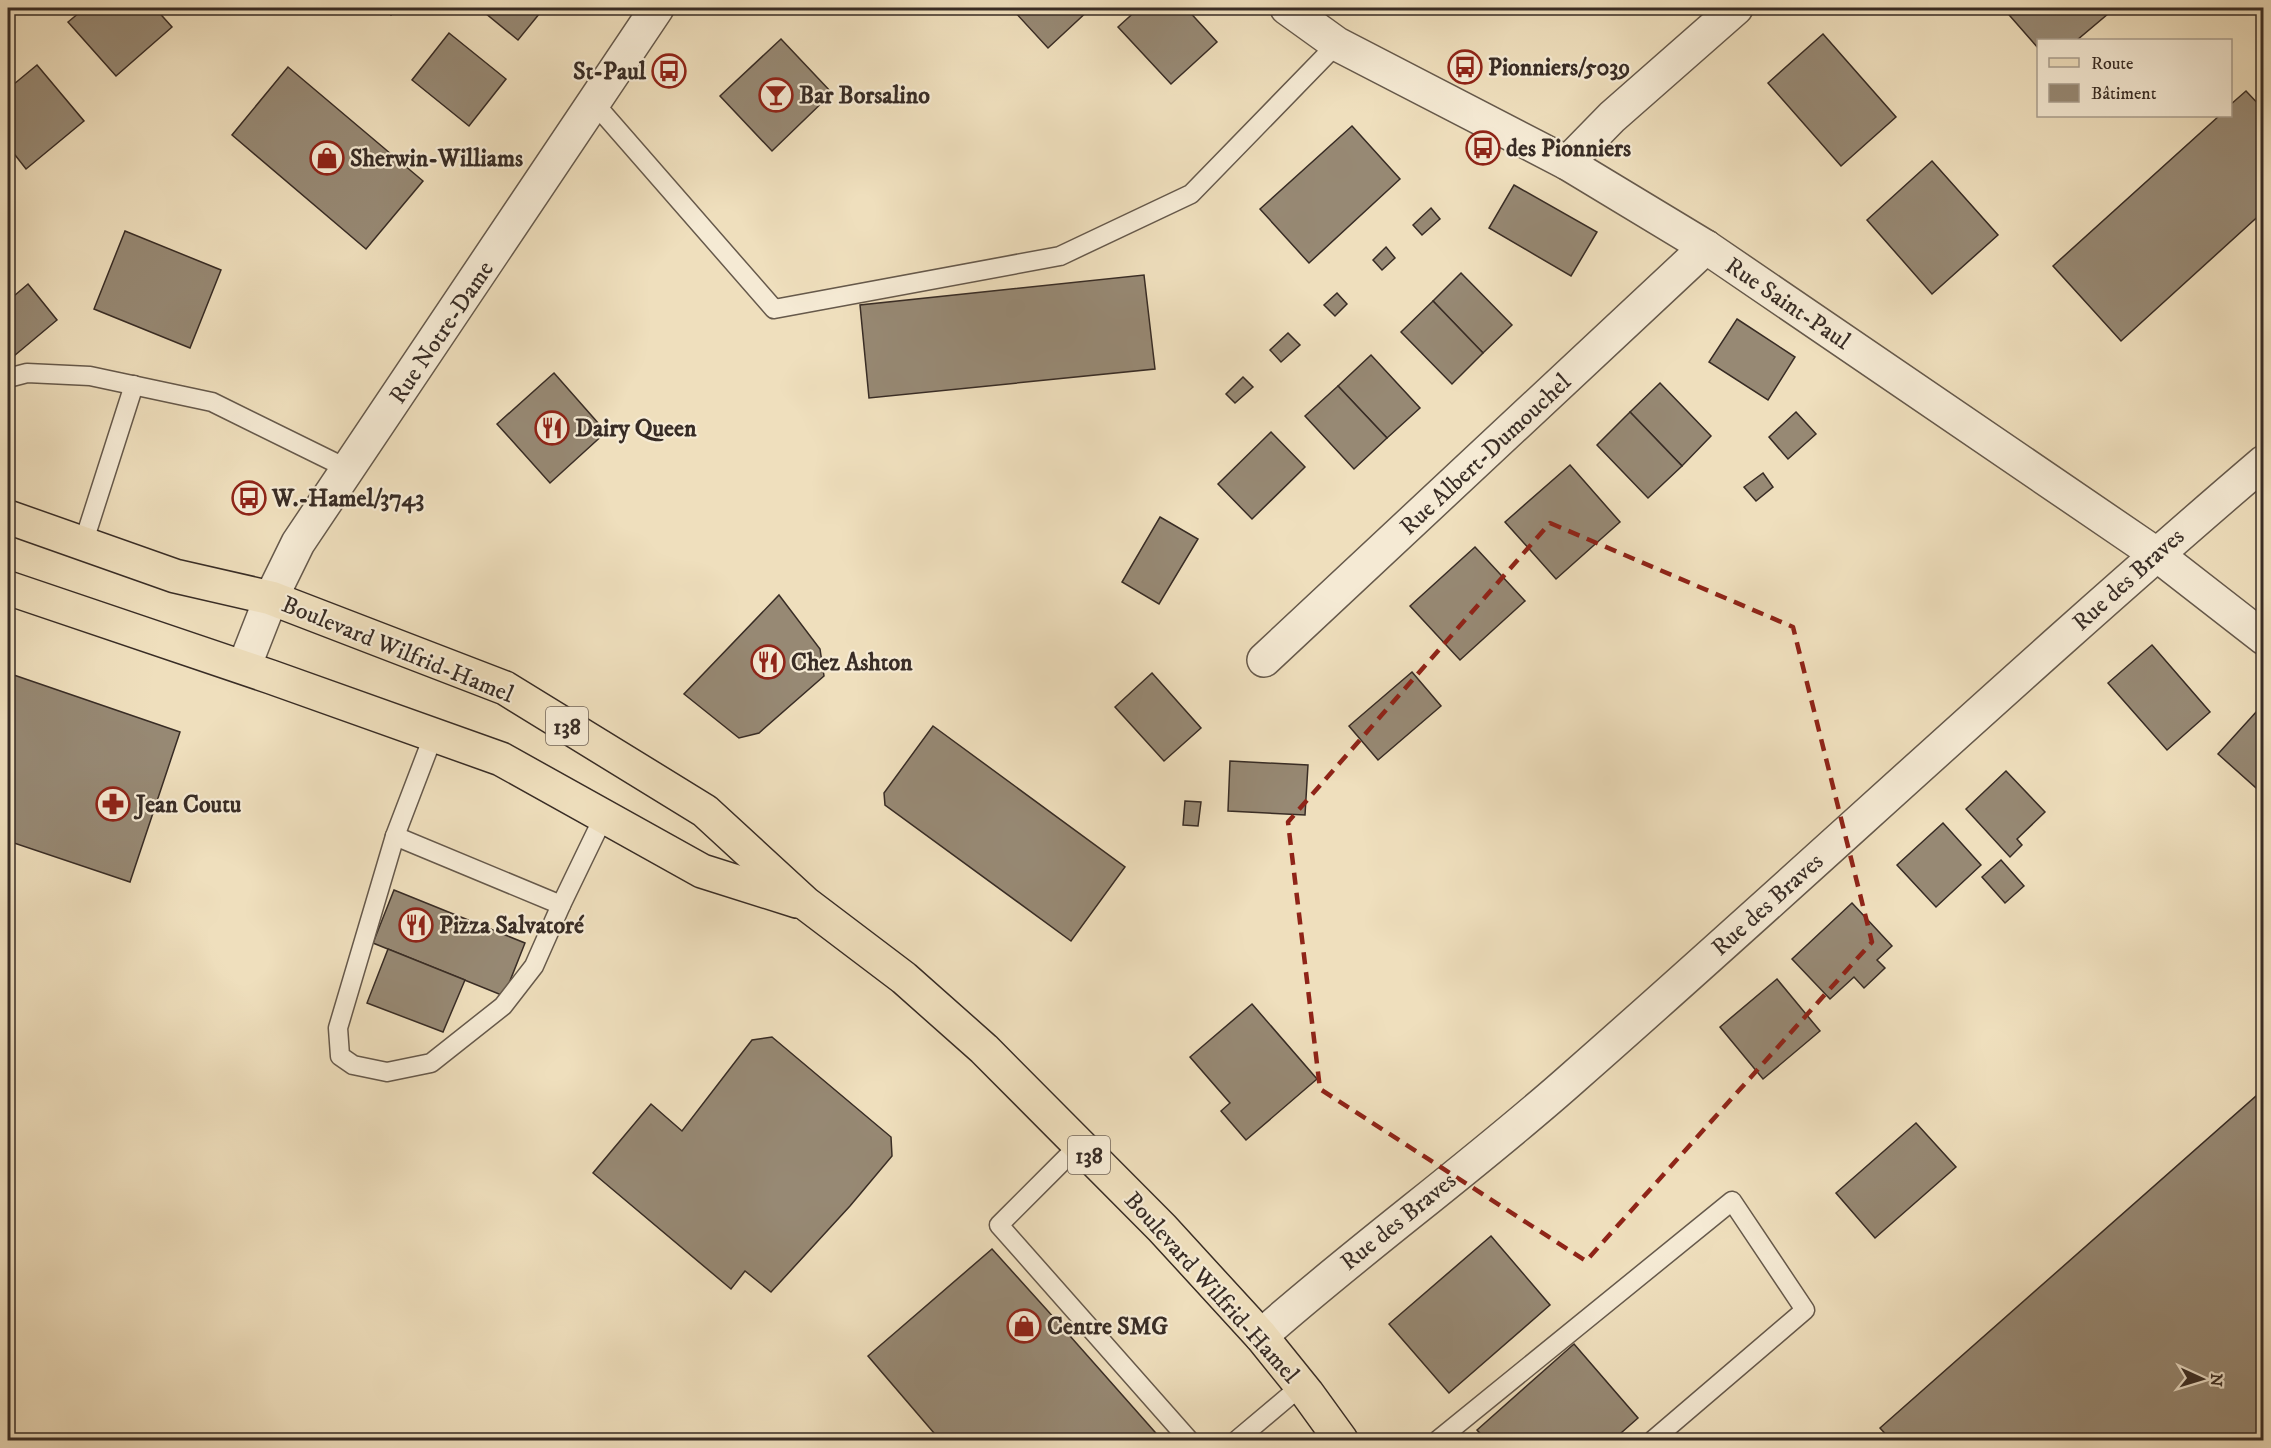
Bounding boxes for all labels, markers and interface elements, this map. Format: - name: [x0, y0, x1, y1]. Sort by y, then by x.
- legend: [2037, 39, 2232, 117]
- bus stop icon: Pionniers/5039: [1447, 49, 1483, 85]
- bus stop icon: St-Paul: [651, 53, 687, 89]
- place label: Pionniers/5039: [1488, 53, 1630, 83]
- text: Route: [2091, 53, 2134, 75]
- place label: St-Paul: [573, 57, 647, 87]
- bar icon: Bar Borsalino: [758, 77, 794, 113]
- place label: Bar Borsalino: [799, 81, 930, 111]
- text: Bâtiment: [2091, 83, 2157, 105]
- bus stop icon: des Pionniers: [1465, 130, 1501, 166]
- place label: des Pionniers: [1506, 134, 1631, 164]
- shop icon: Sherwin-Williams: [309, 140, 345, 176]
- place label: Sherwin-Williams: [350, 144, 523, 174]
- street label: Rue Saint-Paul: [1719, 251, 1856, 357]
- street label: Rue Notre-Dame: [383, 255, 501, 410]
- street label: Rue Albert-Dumouchel: [1394, 367, 1578, 542]
- restaurant icon: Dairy Queen: [534, 410, 570, 446]
- place label: Dairy Queen: [575, 414, 697, 444]
- bus stop icon: W.-Hamel/3743: [231, 480, 267, 516]
- place label: W.-Hamel/3743: [271, 484, 424, 514]
- street label: Rue des Braves: [2067, 522, 2191, 638]
- street label: Boulevard Wilfrid-Hamel: [277, 590, 519, 710]
- restaurant icon: Chez Ashton: [750, 644, 786, 680]
- place label: Chez Ashton: [791, 648, 913, 678]
- road number: 138: [546, 707, 588, 745]
- pharmacy icon: Jean Coutu: [95, 786, 131, 822]
- place label: Jean Coutu: [133, 790, 242, 820]
- street label: Rue des Braves: [1706, 847, 1830, 963]
- restaurant icon: Pizza Salvatoré: [398, 907, 434, 943]
- place label: Pizza Salvatoré: [439, 911, 585, 941]
- road number: 138: [1068, 1136, 1110, 1174]
- street label: Rue des Braves: [1335, 1166, 1463, 1278]
- street label: Boulevard Wilfrid-Hamel: [1117, 1186, 1306, 1390]
- shop icon: Centre SMG: [1006, 1308, 1042, 1344]
- place label: Centre SMG: [1047, 1312, 1168, 1342]
- north arrow: [2172, 1349, 2232, 1409]
- text: N: [2206, 1373, 2226, 1387]

